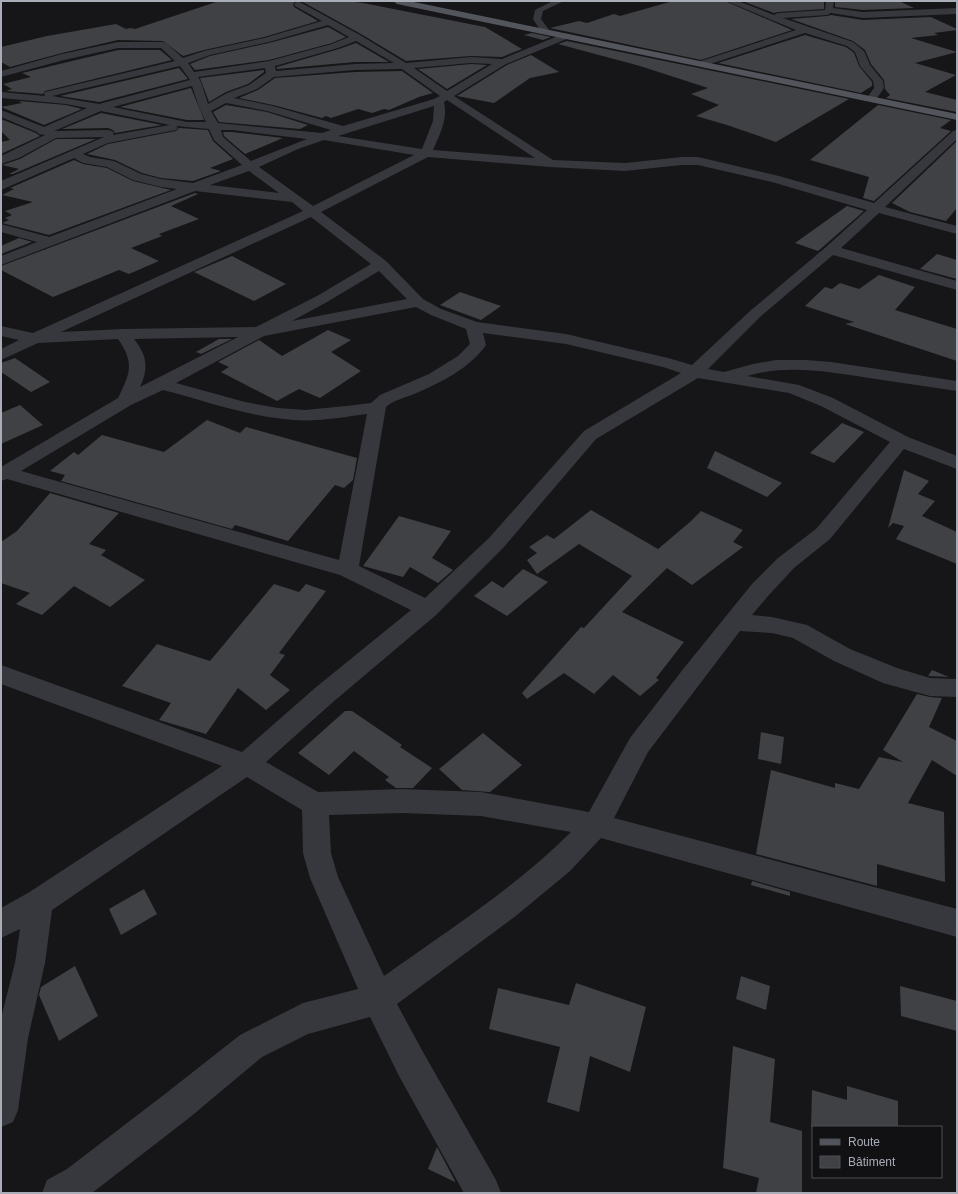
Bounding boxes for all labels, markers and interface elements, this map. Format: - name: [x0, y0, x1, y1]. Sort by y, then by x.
- legend: [812, 1126, 942, 1178]
- text: Route: [848, 1135, 880, 1149]
- text: Bâtiment: [848, 1155, 896, 1169]

